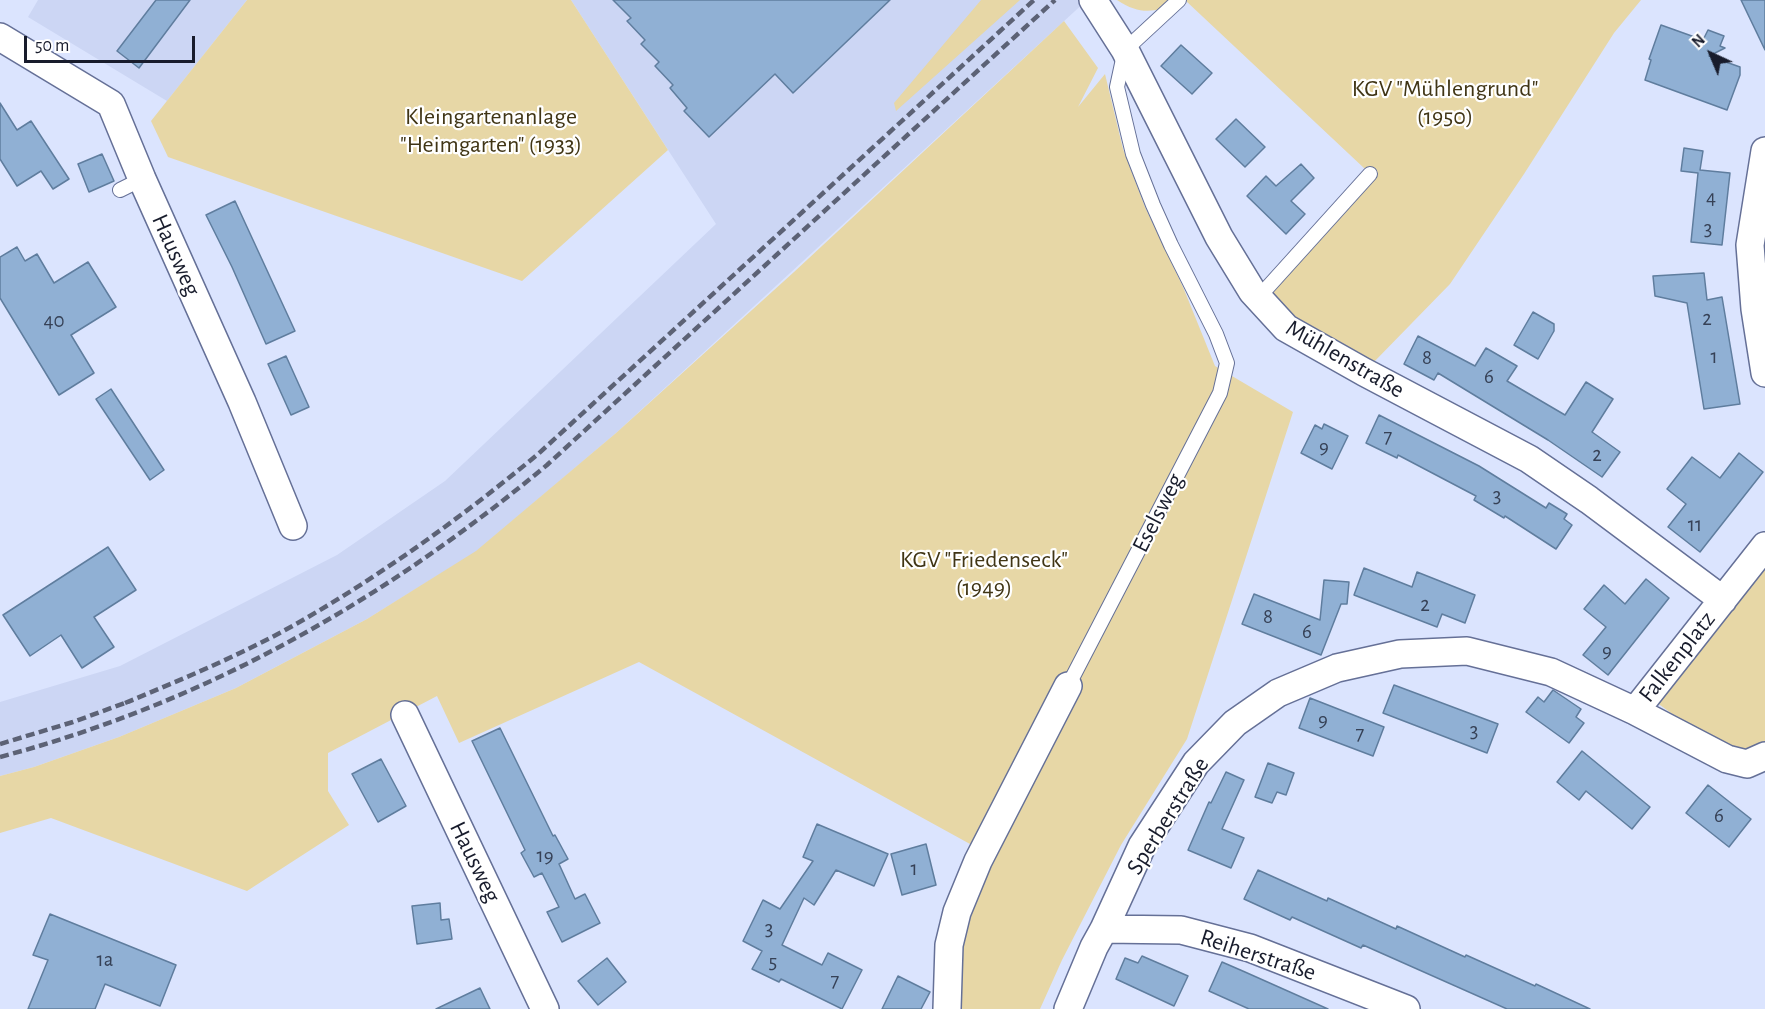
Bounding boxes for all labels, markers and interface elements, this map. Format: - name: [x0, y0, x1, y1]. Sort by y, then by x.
- scale bar: [27, 24, 198, 62]
- north arrow: [1681, 24, 1741, 84]
- text: N: [1689, 31, 1708, 51]
- text: 50 m: [35, 37, 69, 55]
- park label: KGV "Mühlengrund" (1950): [1352, 75, 1538, 131]
- park label: Kleingartenanlage "Heimgarten" (1933): [400, 103, 582, 159]
- house number: 4: [1706, 185, 1716, 211]
- street label: Hausweg: [145, 210, 207, 300]
- house number: 3: [1704, 216, 1712, 242]
- house number: 2: [1702, 306, 1712, 332]
- house number: 40: [43, 308, 65, 334]
- street label: Mühlenstraße: [1281, 314, 1409, 404]
- house number: 1: [1710, 344, 1718, 370]
- house number: 8: [1422, 345, 1432, 371]
- house number: 6: [1484, 364, 1494, 390]
- house number: 7: [1384, 424, 1392, 450]
- house number: 9: [1319, 434, 1329, 460]
- house number: 2: [1592, 442, 1602, 468]
- street label: Eselsweg: [1126, 469, 1190, 557]
- house number: 3: [1493, 483, 1501, 509]
- house number: 11: [1688, 512, 1702, 538]
- park label: KGV "Friedenseck" (1949): [900, 546, 1068, 602]
- house number: 2: [1420, 592, 1430, 618]
- house number: 8: [1263, 604, 1273, 630]
- street label: Falkenplatz: [1633, 606, 1721, 708]
- house number: 6: [1302, 619, 1312, 645]
- house number: 9: [1602, 638, 1612, 664]
- house number: 9: [1318, 707, 1328, 733]
- house number: 3: [1470, 718, 1478, 744]
- house number: 7: [1356, 721, 1364, 747]
- street label: Sperberstraße: [1121, 752, 1215, 880]
- house number: 6: [1714, 803, 1724, 829]
- street label: Hausweg: [443, 817, 507, 907]
- house number: 19: [536, 843, 554, 869]
- house number: 1: [910, 856, 918, 882]
- house number: 3: [765, 916, 773, 942]
- street label: Reiherstraße: [1196, 923, 1320, 987]
- house number: 1a: [97, 947, 113, 973]
- house number: 5: [769, 949, 777, 975]
- house number: 7: [831, 968, 839, 994]

